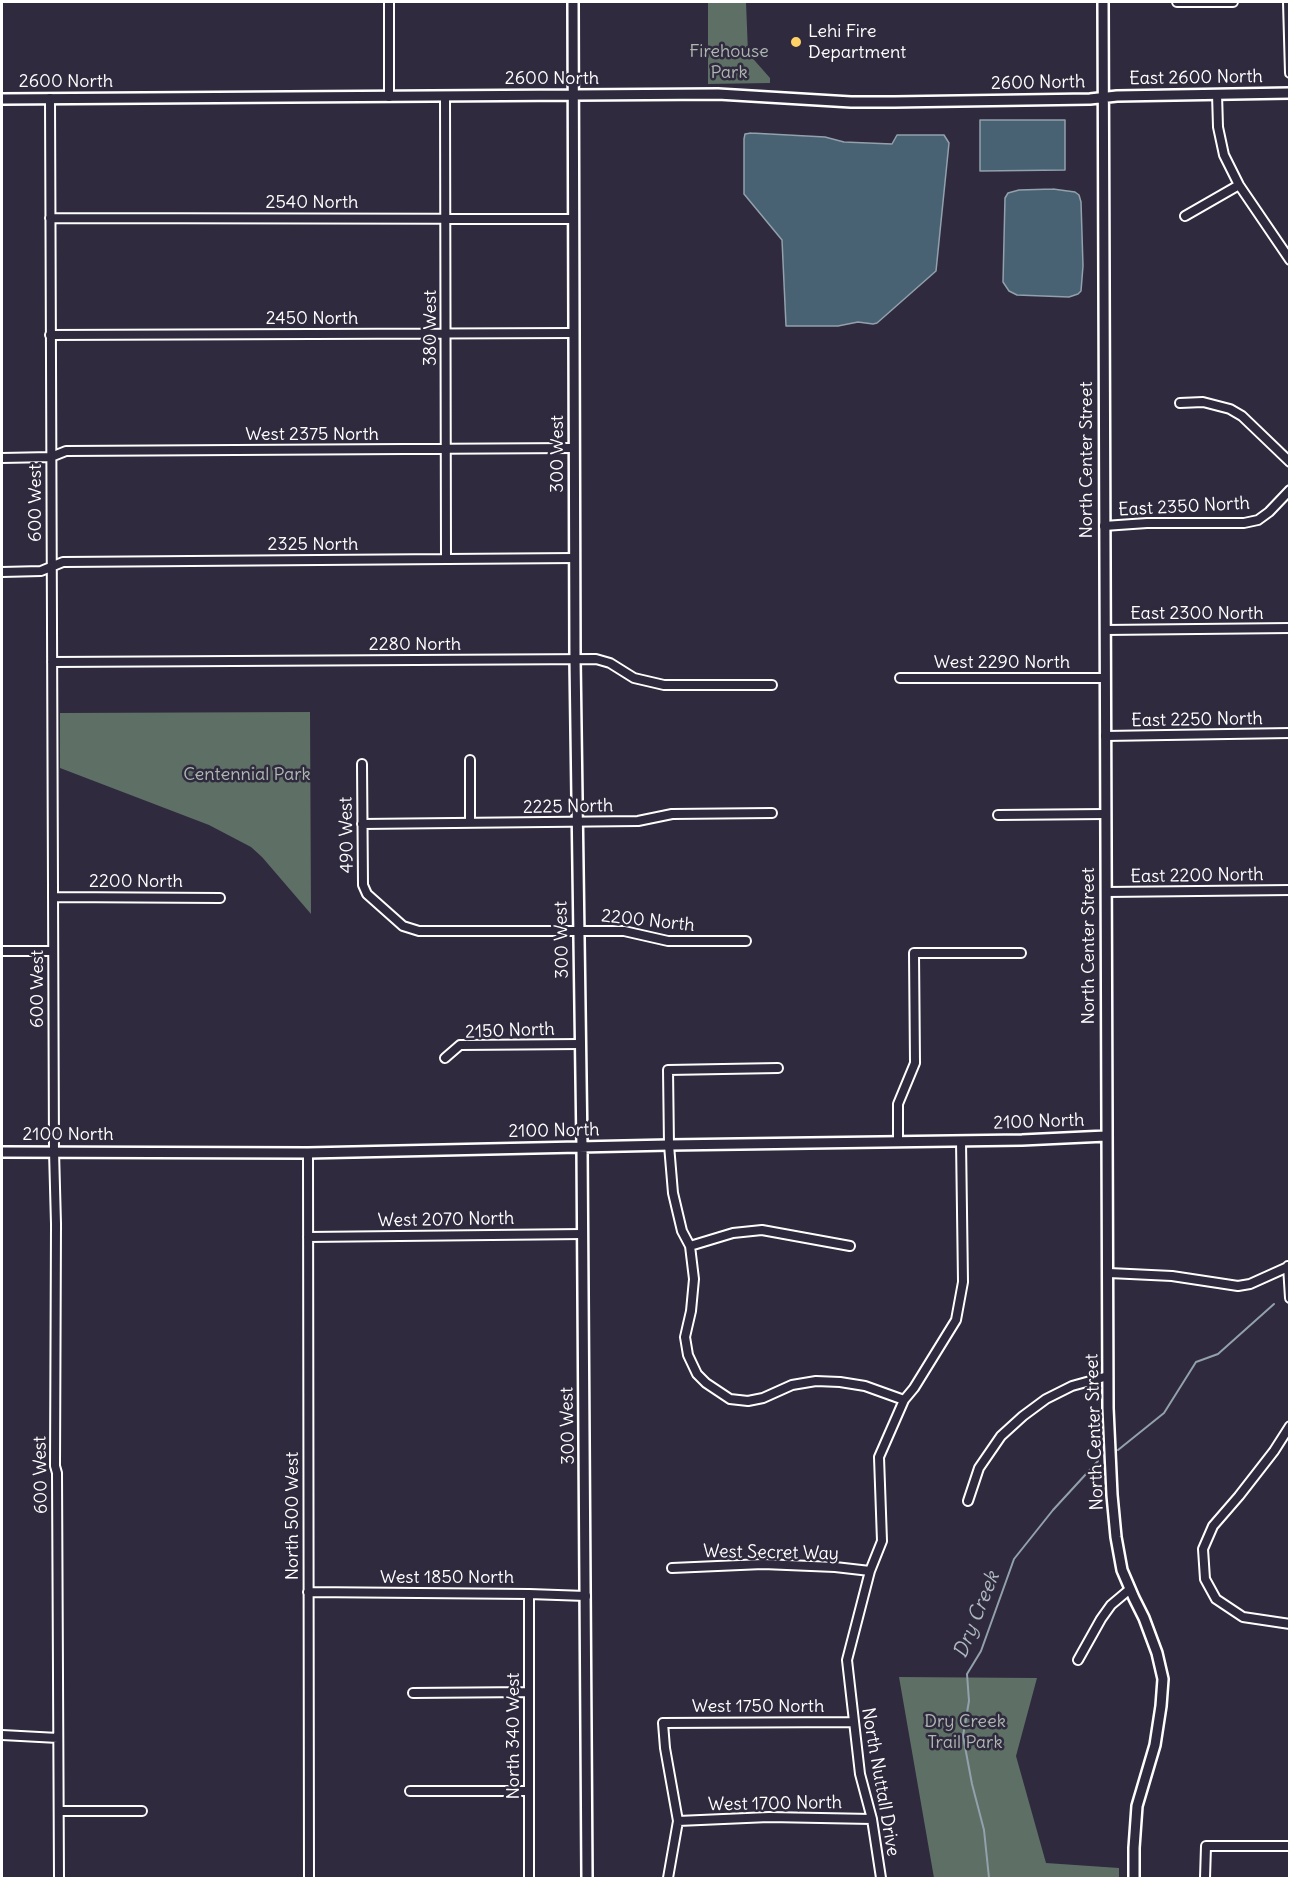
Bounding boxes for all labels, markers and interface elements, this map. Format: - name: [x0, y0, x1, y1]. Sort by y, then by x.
- place label: Lehi Fire Department: [808, 21, 906, 63]
- marker: Lehi Fire Department: [789, 35, 803, 49]
- park label: Firehouse Park: [689, 41, 769, 84]
- street label: East 2600 North: [1129, 66, 1263, 90]
- street label: 2600 North: [505, 68, 599, 90]
- street label: 2600 North: [19, 71, 113, 93]
- street label: 2600 North: [991, 71, 1085, 95]
- street label: 2540 North: [266, 192, 358, 214]
- street label: 380 West: [420, 290, 442, 366]
- street label: 2450 North: [266, 308, 358, 330]
- street label: North Center Street: [1076, 381, 1098, 539]
- street label: 300 West: [547, 415, 569, 493]
- street label: West 2375 North: [245, 424, 379, 446]
- street label: 600 West: [25, 464, 47, 542]
- street label: East 2350 North: [1118, 493, 1250, 521]
- street label: 2325 North: [268, 534, 358, 556]
- street label: East 2300 North: [1130, 603, 1264, 625]
- street label: 2280 North: [369, 634, 461, 656]
- street label: West 2290 North: [934, 652, 1070, 674]
- street label: East 2250 North: [1131, 708, 1263, 732]
- park label: Centennial Park: [183, 764, 311, 786]
- street label: 2225 North: [523, 795, 613, 819]
- street label: 490 West: [336, 797, 358, 873]
- street label: East 2200 North: [1130, 864, 1264, 888]
- street label: North Center Street: [1078, 867, 1100, 1025]
- street label: 2200 North: [89, 871, 183, 893]
- street label: 300 West: [551, 901, 573, 979]
- street label: 2200 North: [600, 905, 696, 937]
- street label: 600 West: [27, 950, 49, 1028]
- street label: 2150 North: [465, 1019, 555, 1043]
- street label: 2100 North: [993, 1110, 1085, 1134]
- street label: 2100 North: [508, 1119, 600, 1143]
- street label: 2100 North: [22, 1124, 114, 1146]
- street label: West 2070 North: [378, 1208, 514, 1232]
- street label: North Center Street: [1081, 1353, 1109, 1511]
- street label: 300 West: [557, 1387, 579, 1465]
- street label: 600 West: [30, 1436, 52, 1514]
- street label: North 500 West: [282, 1452, 304, 1580]
- street label: West Secret Way: [703, 1541, 839, 1565]
- street label: West 1850 North: [380, 1567, 514, 1589]
- water label: Dry Creek: [949, 1568, 1005, 1662]
- street label: North 340 West: [503, 1673, 525, 1799]
- street label: West 1750 North: [692, 1696, 824, 1718]
- street label: North Nuttall Drive: [856, 1706, 904, 1858]
- park label: Dry Creek Trail Park: [924, 1711, 1006, 1754]
- street label: West 1700 North: [708, 1792, 842, 1816]

